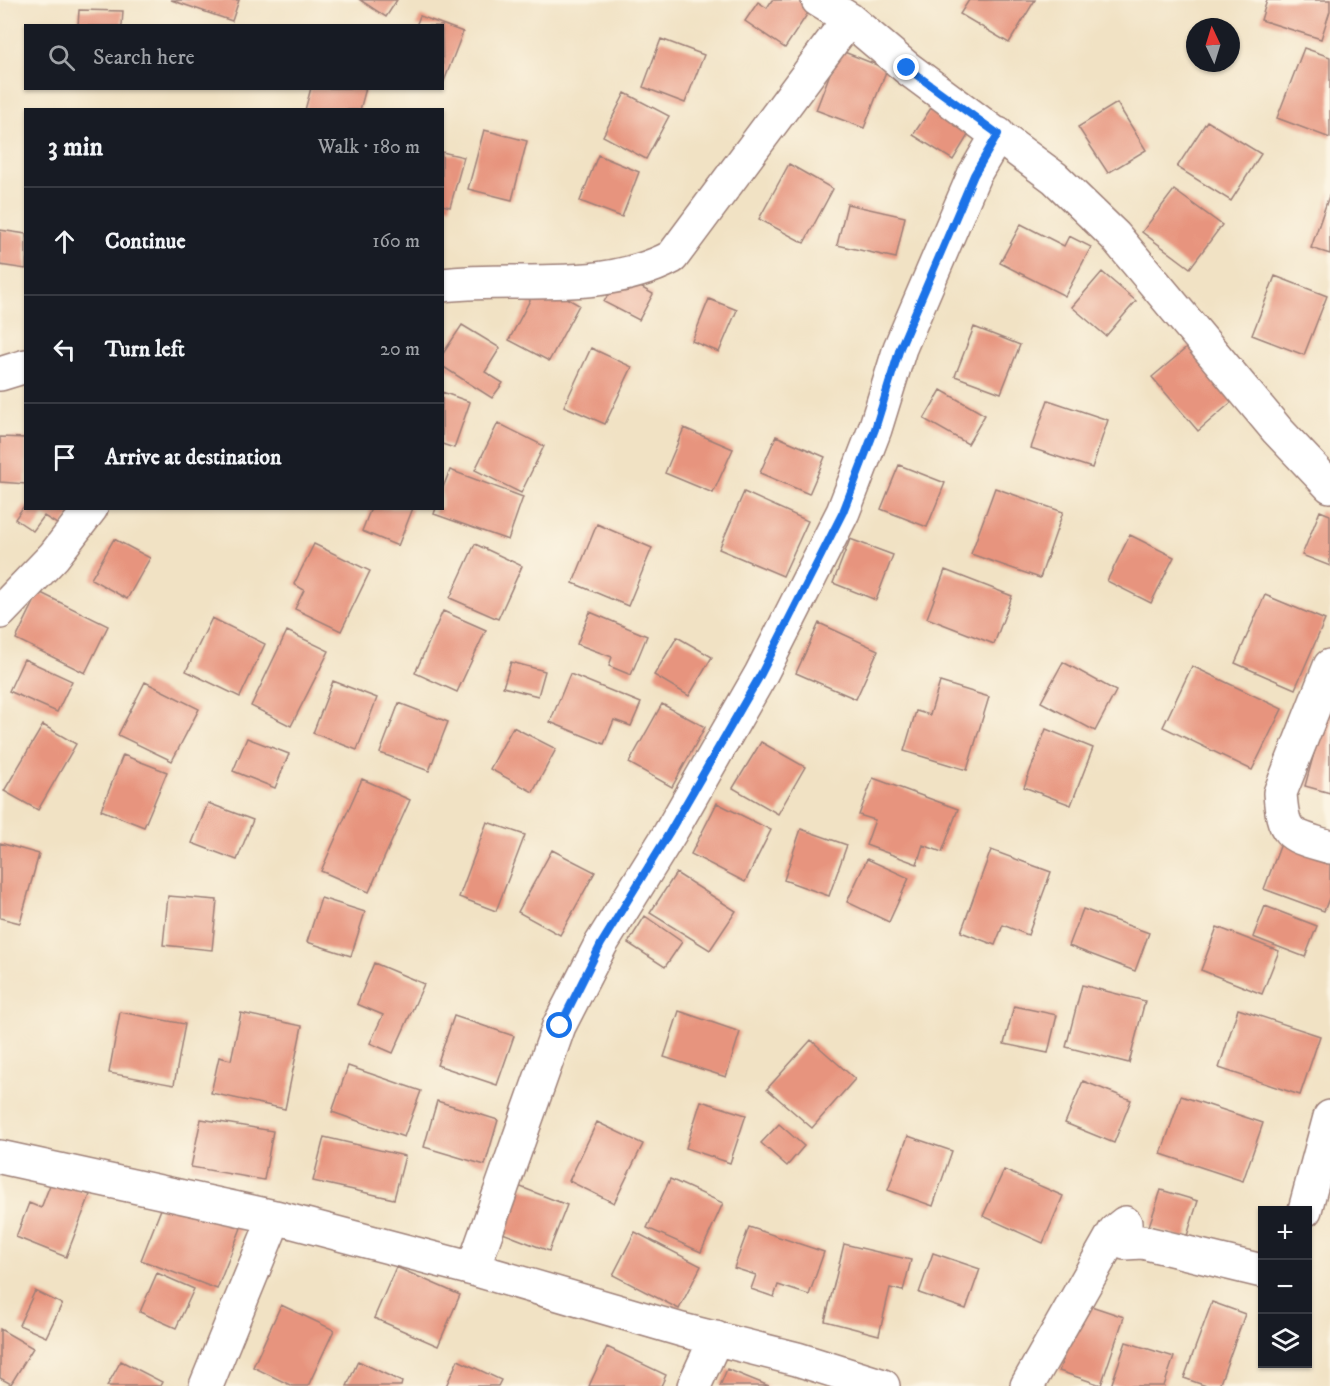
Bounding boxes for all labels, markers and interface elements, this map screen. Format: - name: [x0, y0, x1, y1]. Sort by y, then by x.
- north arrow: [1186, 18, 1240, 72]
- search box: [24, 24, 444, 90]
- icon: search: [45, 41, 78, 74]
- text: Search here: [93, 44, 195, 71]
- route end: [893, 54, 919, 80]
- text: 3 min: [48, 131, 103, 164]
- text: Walk · 180 m: [318, 135, 420, 160]
- icon: ahead: [48, 225, 81, 258]
- text: Continue: [105, 228, 186, 255]
- text: 160 m: [372, 229, 420, 254]
- icon: left: [48, 333, 81, 366]
- text: Turn left: [105, 336, 185, 363]
- text: 20 m: [380, 337, 420, 362]
- icon: arrive: [48, 441, 81, 474]
- text: Arrive at destination: [105, 444, 282, 471]
- route start: [546, 1012, 572, 1038]
- map controls: [1258, 1206, 1312, 1368]
- button: +: [1258, 1206, 1312, 1260]
- button: −: [1258, 1260, 1312, 1314]
- button: layers: [1258, 1314, 1312, 1368]

